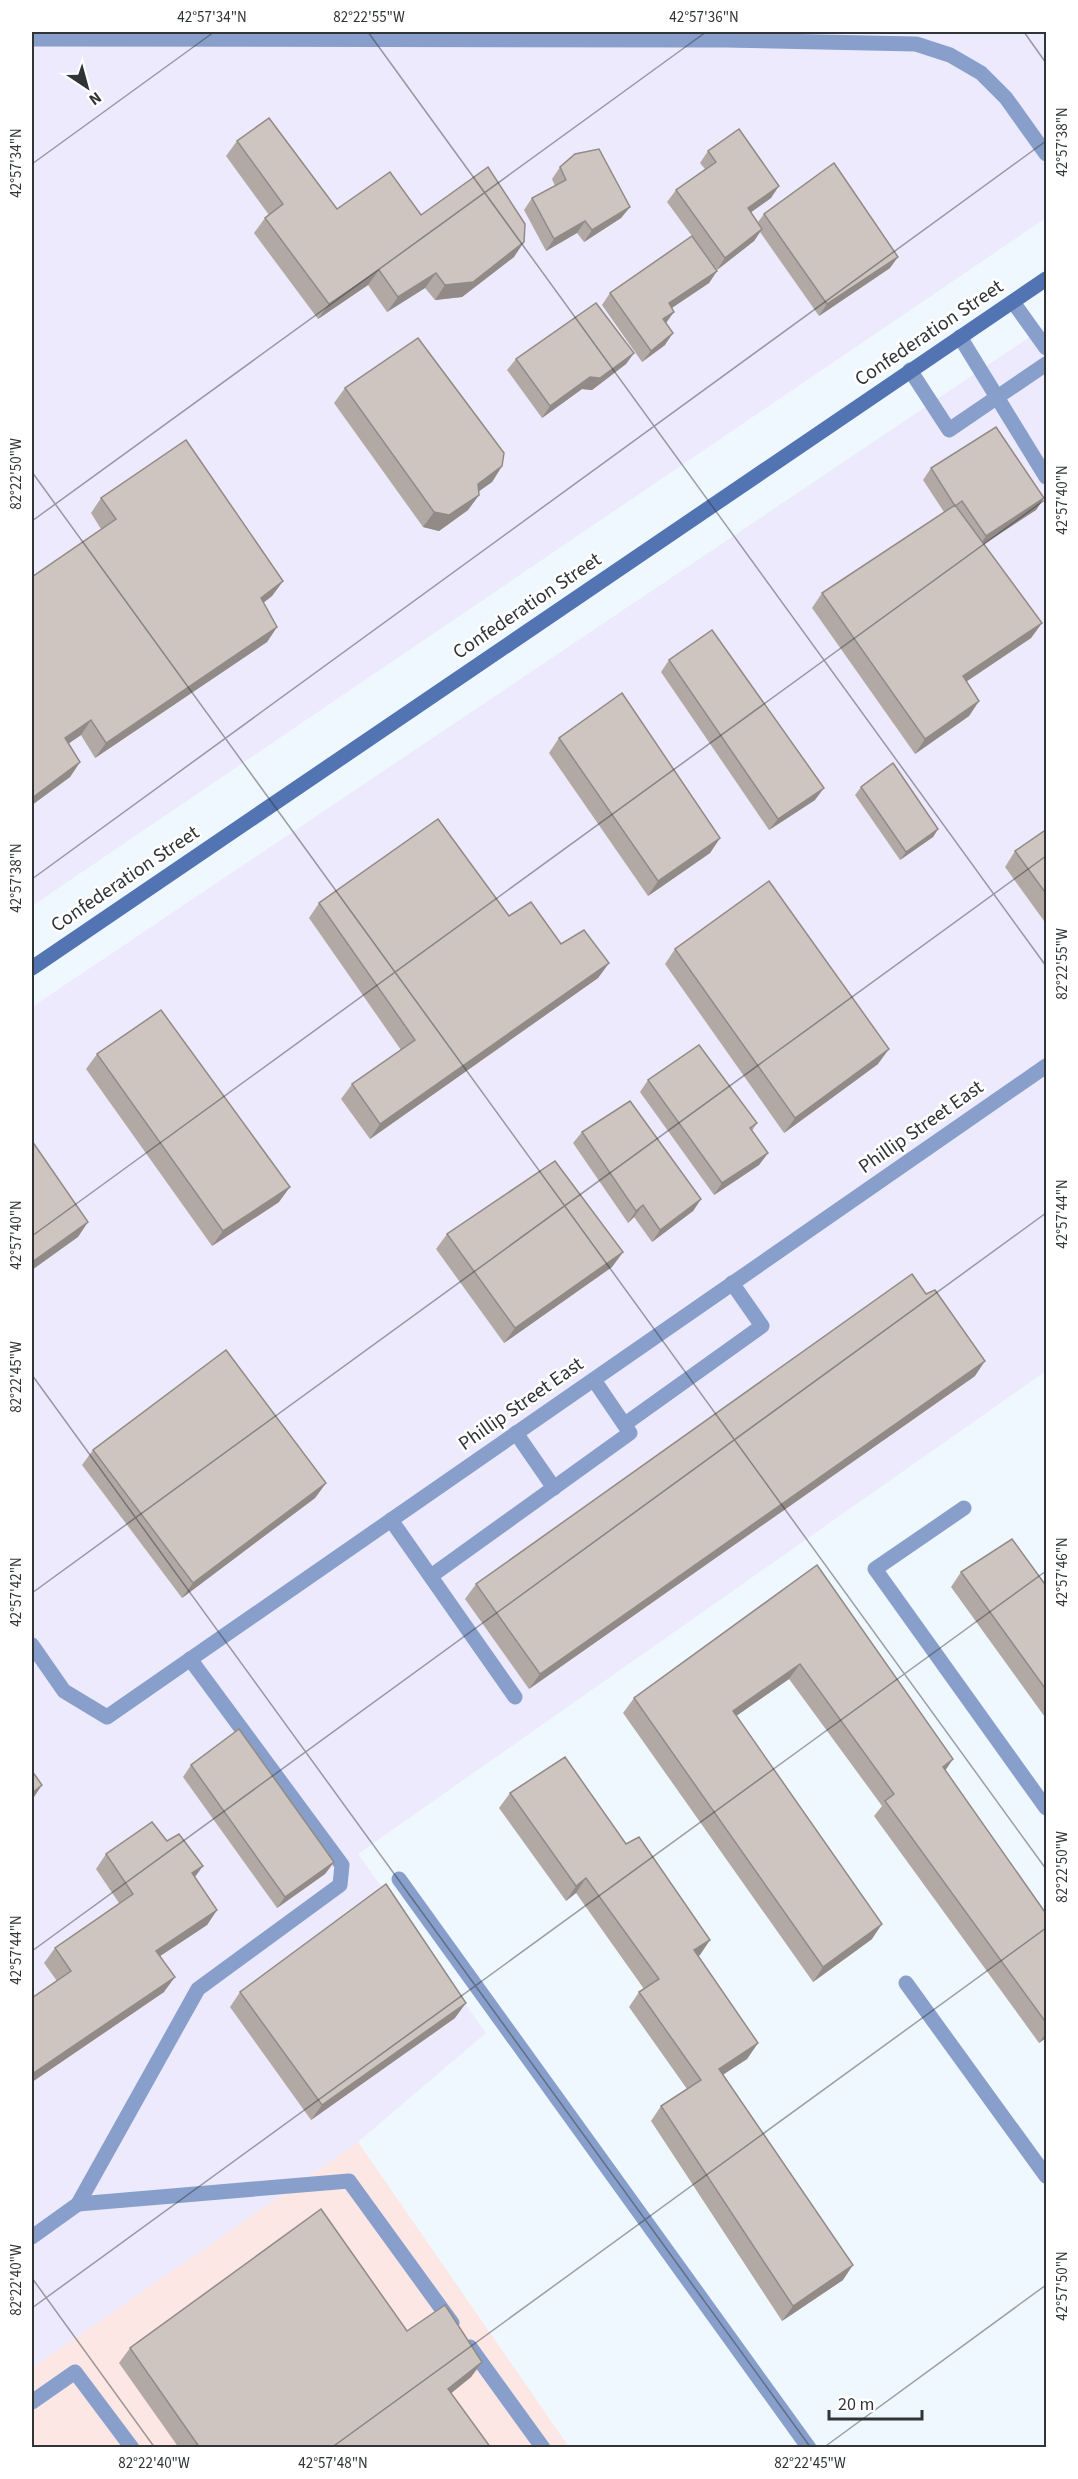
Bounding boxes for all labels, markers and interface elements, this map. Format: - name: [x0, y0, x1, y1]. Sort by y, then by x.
- text: 42°57'34"N: [177, 7, 247, 28]
- text: 82°22'55"W: [333, 7, 405, 28]
- text: 42°57'36"N: [669, 7, 739, 28]
- north arrow: [57, 57, 117, 117]
- text: N: [84, 86, 106, 110]
- text: 42°57'38"N: [1052, 107, 1073, 177]
- text: 42°57'34"N: [6, 128, 27, 198]
- street label: Confederation Street: [849, 273, 1009, 393]
- text: 82°22'50"W: [6, 438, 27, 510]
- text: 42°57'40"N: [1052, 465, 1073, 535]
- street label: Confederation Street: [447, 546, 607, 666]
- street label: Confederation Street: [45, 819, 205, 939]
- text: 42°57'38"N: [6, 843, 27, 913]
- text: 82°22'55"W: [1052, 928, 1073, 1000]
- street label: Phillip Street East: [853, 1073, 989, 1181]
- text: 42°57'44"N: [1052, 1179, 1073, 1249]
- text: 42°57'40"N: [6, 1200, 27, 1270]
- text: 82°22'45"W: [6, 1341, 27, 1413]
- street label: Phillip Street East: [453, 1350, 589, 1458]
- text: 42°57'46"N: [1052, 1537, 1073, 1607]
- text: 42°57'42"N: [6, 1557, 27, 1627]
- text: 82°22'50"W: [1052, 1831, 1073, 1903]
- text: 42°57'44"N: [6, 1915, 27, 1985]
- text: 82°22'40"W: [6, 2244, 27, 2316]
- text: 42°57'50"N: [1052, 2251, 1073, 2321]
- scale bar: [829, 2383, 922, 2421]
- text: 20 m: [838, 2392, 874, 2417]
- text: 82°22'40"W: [118, 2453, 190, 2474]
- text: 42°57'48"N: [298, 2453, 368, 2474]
- text: 82°22'45"W: [774, 2453, 846, 2474]

